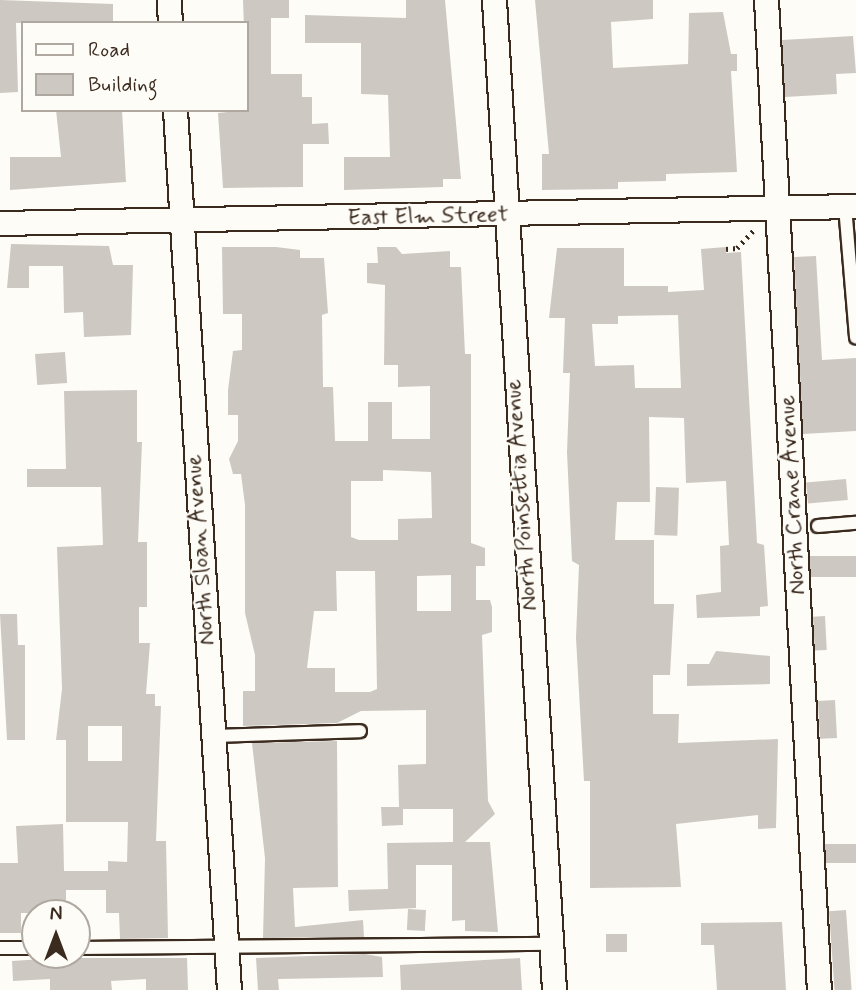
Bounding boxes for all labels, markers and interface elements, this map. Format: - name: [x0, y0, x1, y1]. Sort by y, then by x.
- legend: [21, 21, 248, 112]
- text: Road: [88, 36, 130, 64]
- text: Building: [88, 71, 158, 99]
- street label: East Elm Street: [348, 202, 508, 232]
- street label: North Poinsettia Avenue: [500, 376, 544, 614]
- street label: North Crane Avenue: [774, 392, 812, 598]
- street label: North Sloan Avenue: [180, 452, 222, 648]
- north arrow: [21, 899, 91, 969]
- text: N: [50, 902, 62, 927]

